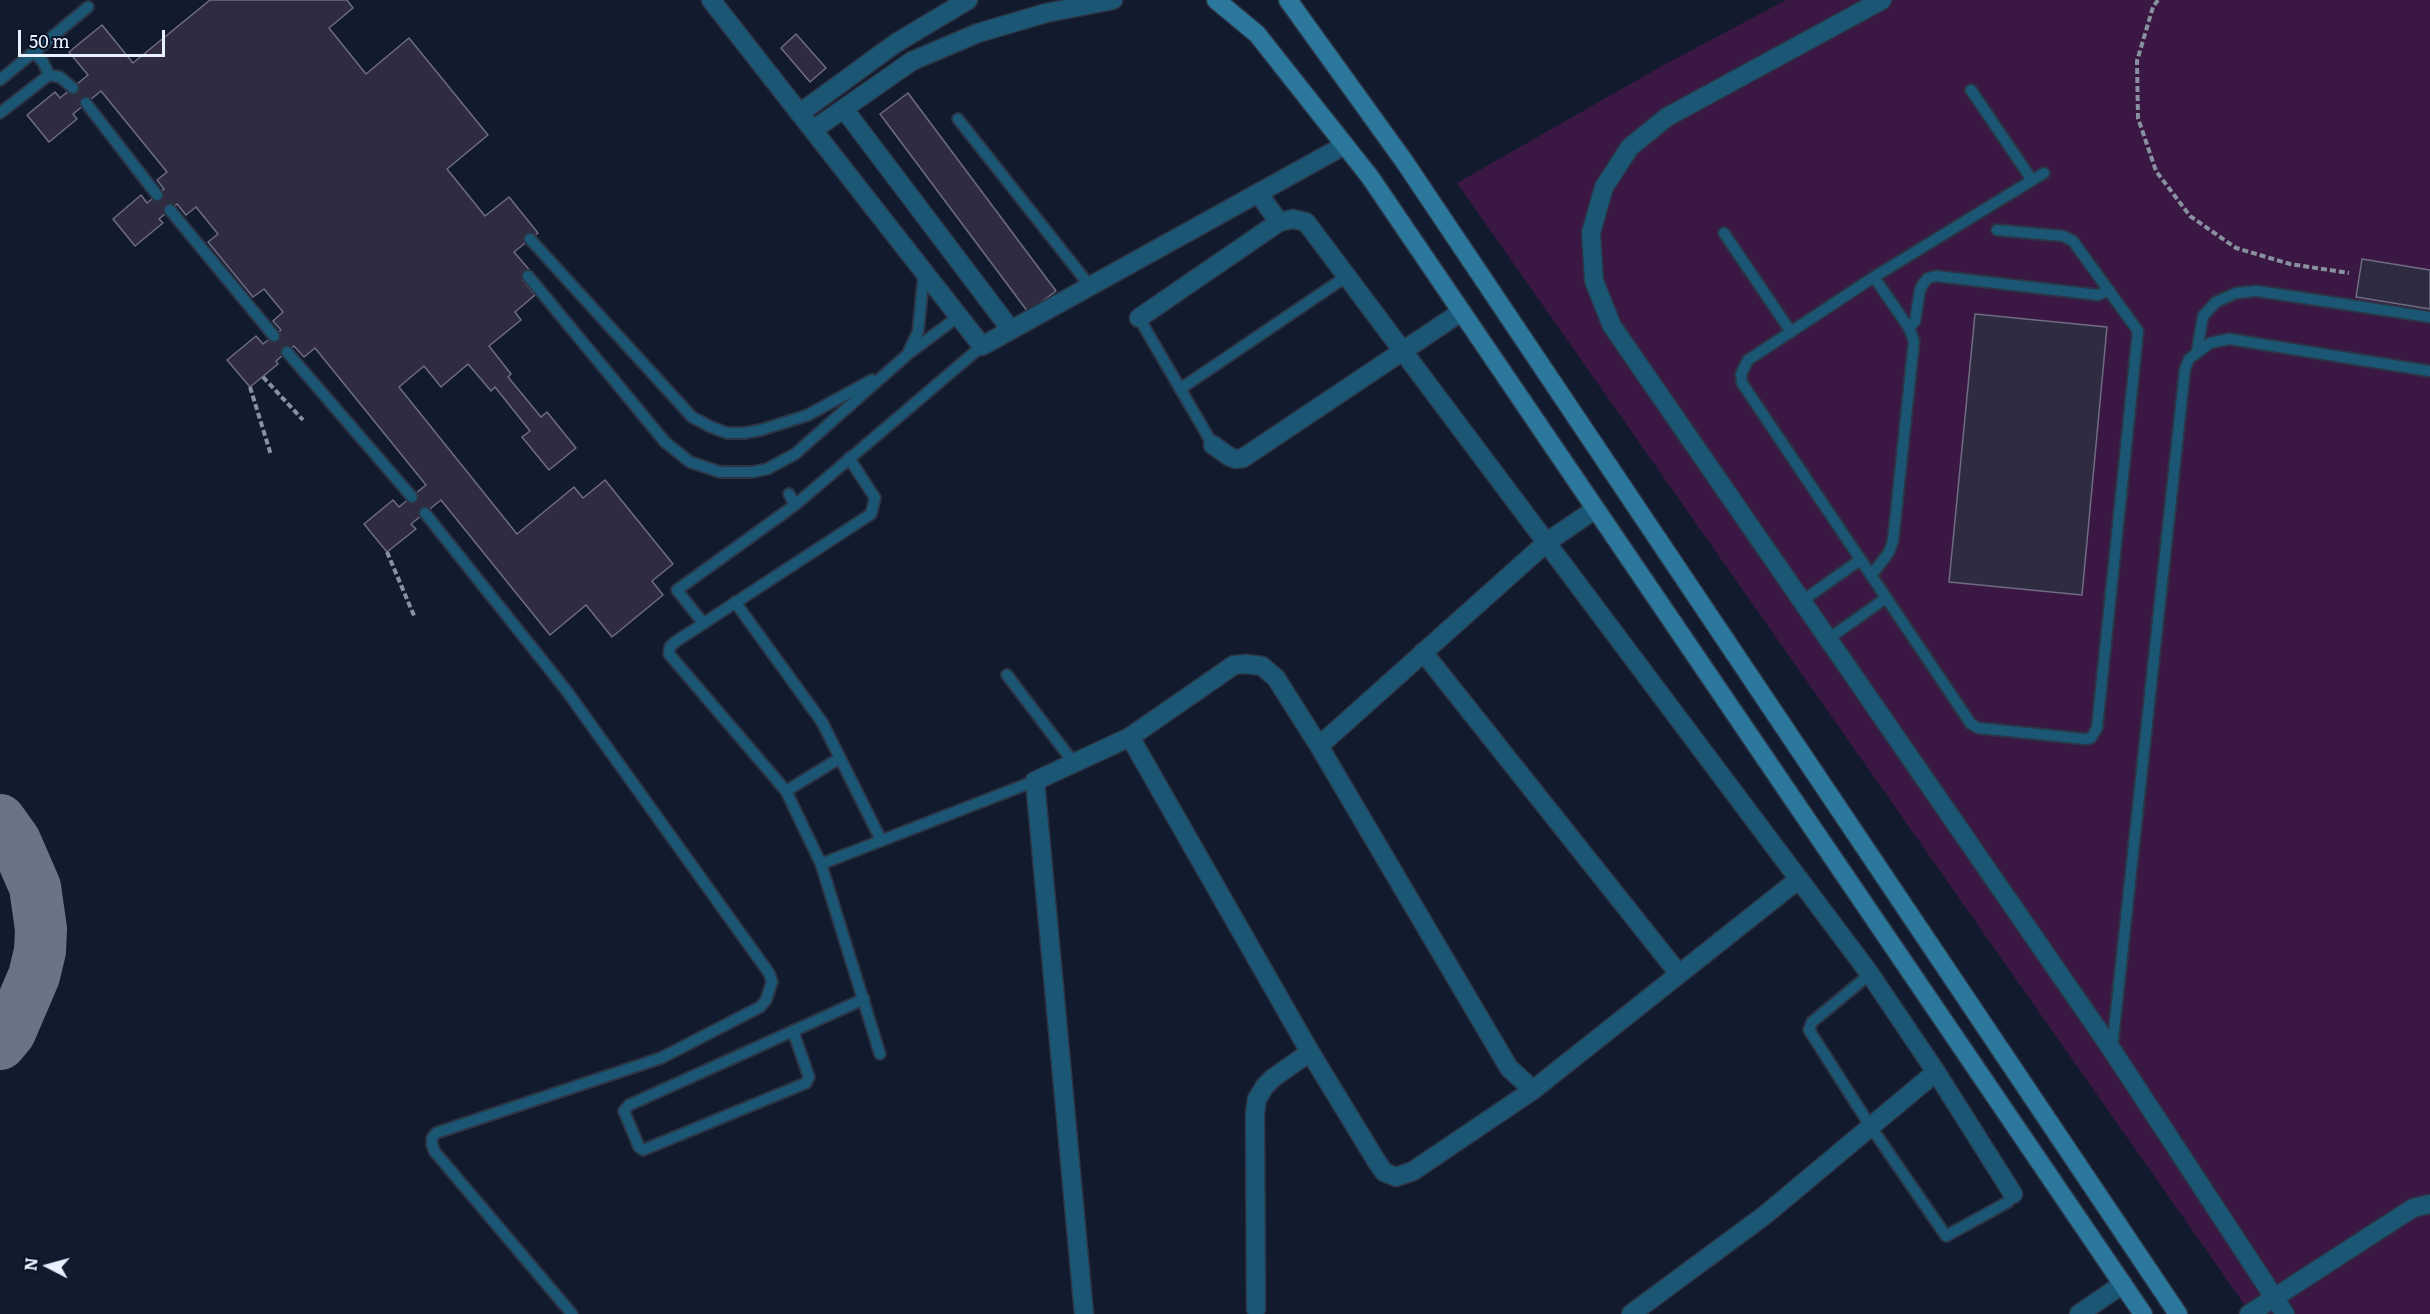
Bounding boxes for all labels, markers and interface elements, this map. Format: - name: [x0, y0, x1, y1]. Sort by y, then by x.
- scale bar: [21, 18, 168, 56]
- text: 50 m: [29, 27, 70, 54]
- north arrow: [18, 1236, 78, 1296]
- text: N: [17, 1256, 43, 1272]

